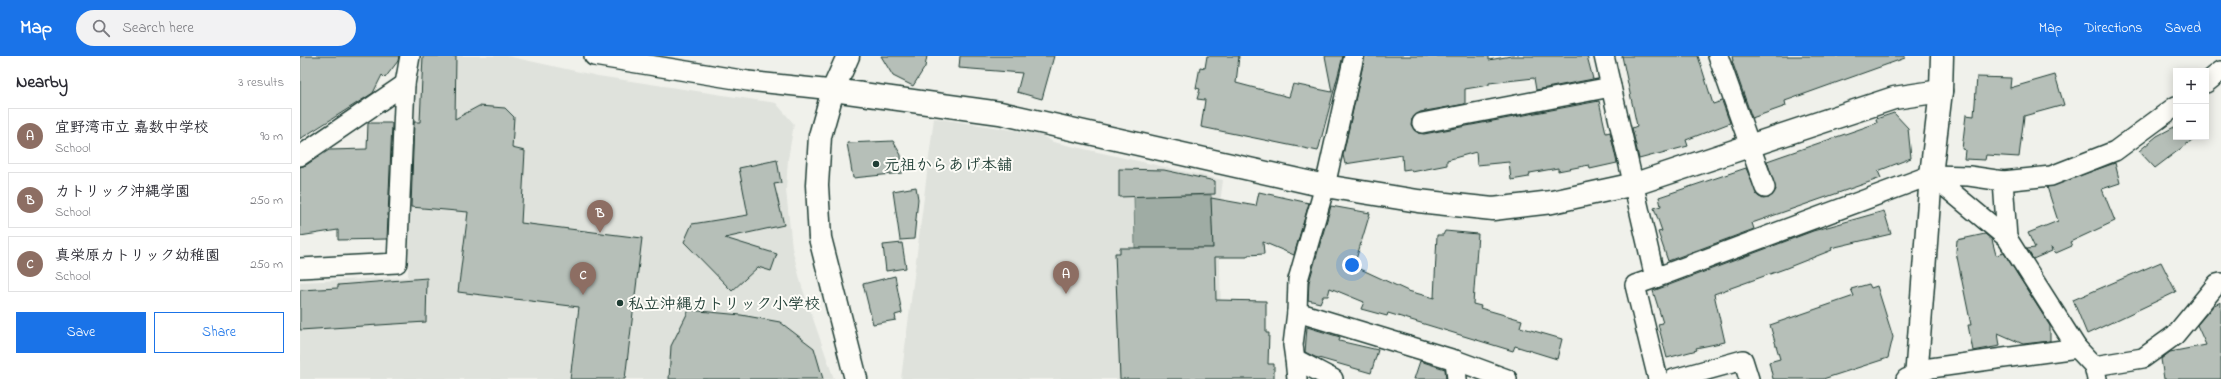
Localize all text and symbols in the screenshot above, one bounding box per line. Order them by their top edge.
search box [76,10,356,46]
text: Map [20,15,52,42]
icon: search [90,17,112,39]
text: Search here [122,17,194,39]
text: Map [2039,18,2062,39]
text: Directions [2084,18,2142,39]
text: Saved [2164,18,2201,39]
map controls [2173,68,2209,140]
button: + [2173,68,2209,104]
text: Nearby [16,70,68,95]
text: 3 results [238,73,284,92]
button: − [2173,104,2209,140]
text: 宜野湾市立 嘉数中学校 [55,117,209,139]
text: A [26,127,34,146]
text: 90 m [260,127,283,146]
text: School [55,139,91,158]
place label: 元祖からあげ本舗 [884,154,1013,178]
marker: 元祖からあげ本舗 [871,159,881,169]
text: カトリック沖縄学園 [55,181,190,203]
text: B [26,191,34,210]
text: 250 m [250,191,283,210]
pin: B [587,200,613,233]
text: School [55,203,91,222]
text: 真栄原カトリック幼稚園 [55,245,220,267]
text: C [26,255,34,274]
text: 250 m [250,255,283,274]
your location [1342,255,1362,275]
pin: A [1053,261,1079,294]
pin: C [570,262,596,295]
text: School [55,267,91,286]
place label: 私立沖縄カトリック小学校 [628,293,820,317]
marker: 私立沖縄カトリック小学校 [615,298,625,308]
button: Save [16,312,146,353]
button: Share [154,312,284,353]

